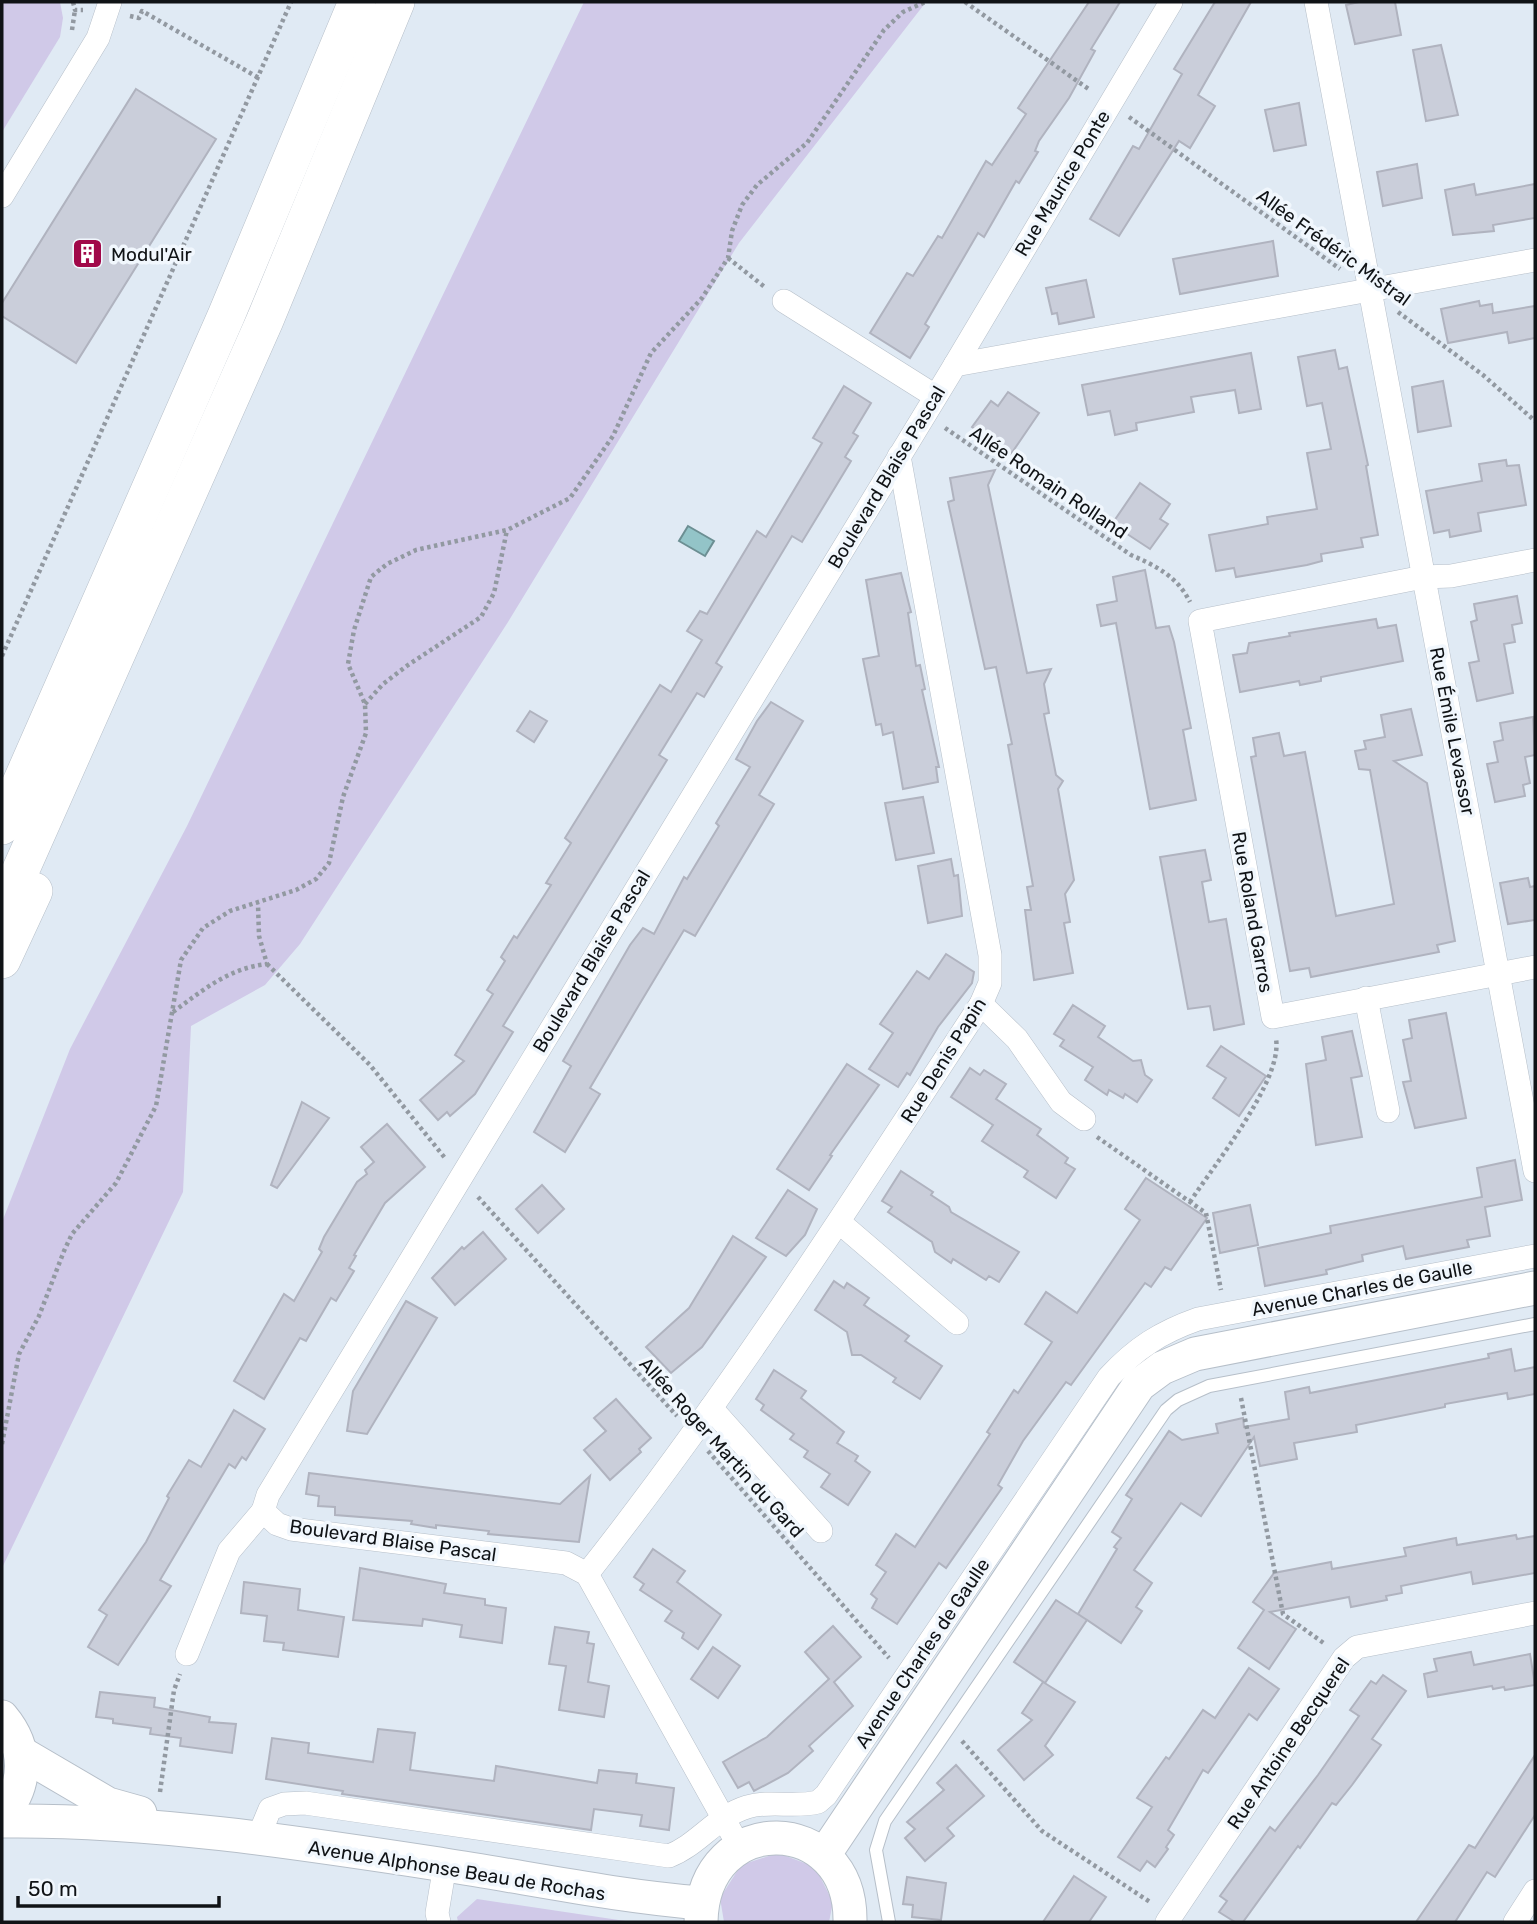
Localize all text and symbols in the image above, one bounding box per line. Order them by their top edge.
street label: Rue Maurice Ponte [1010,106,1115,260]
street label: Allée Frédéric Mistral [1252,184,1415,311]
building icon: Modul'Air [71,237,105,271]
place label: Modul'Air [111,243,193,266]
street label: Boulevard Blaise Pascal [823,382,950,573]
street label: Allée Romain Rolland [966,421,1132,544]
street label: Rue Émile Levassor [1425,645,1480,818]
street label: Rue Roland Garros [1227,830,1278,994]
street label: Boulevard Blaise Pascal [528,866,655,1057]
street label: Rue Denis Papin [896,993,991,1127]
street label: Avenue Charles de Gaulle [1250,1256,1474,1321]
street label: Allée Roger Martin du Gard [635,1352,809,1542]
street label: Boulevard Blaise Pascal [288,1515,498,1566]
street label: Avenue Charles de Gaulle [850,1554,995,1753]
street label: Rue Antoine Becquerel [1222,1653,1354,1833]
street label: Avenue Alphonse Beau de Rochas [307,1836,607,1905]
scale bar [18,1864,219,1908]
text: 50 m [28,1876,78,1901]

